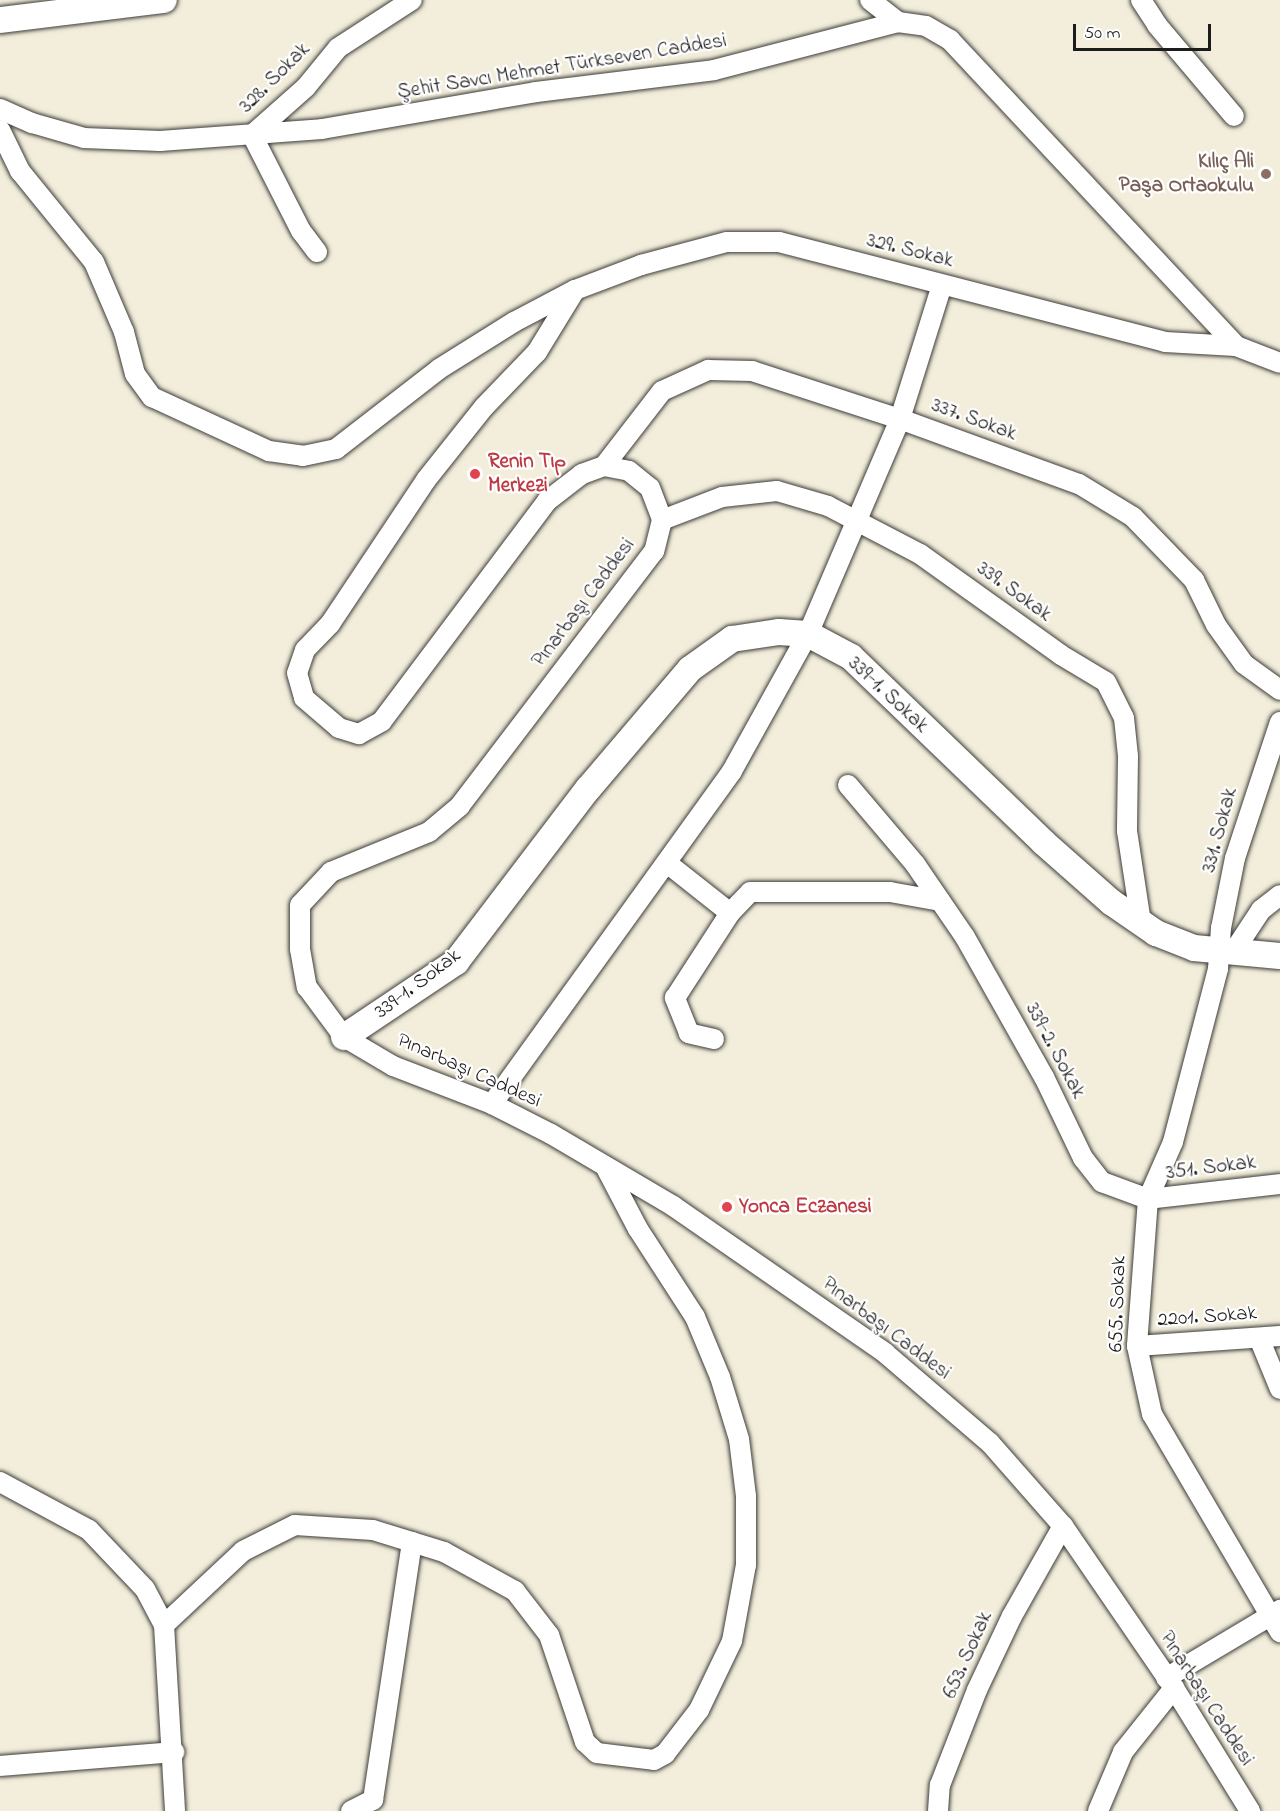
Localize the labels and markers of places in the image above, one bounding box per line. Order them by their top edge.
place label: Kılıç Ali Paşa Ortaokulu [1119,149,1254,199]
marker: Kılıç Ali Paşa Ortaokulu [1259,167,1273,181]
place label: Renin Tıp Merkezi [488,449,566,499]
marker: Renin Tıp Merkezi [466,465,484,483]
place label: Yonca Eczanesi [739,1194,872,1220]
marker: Yonca Eczanesi [720,1200,734,1214]

